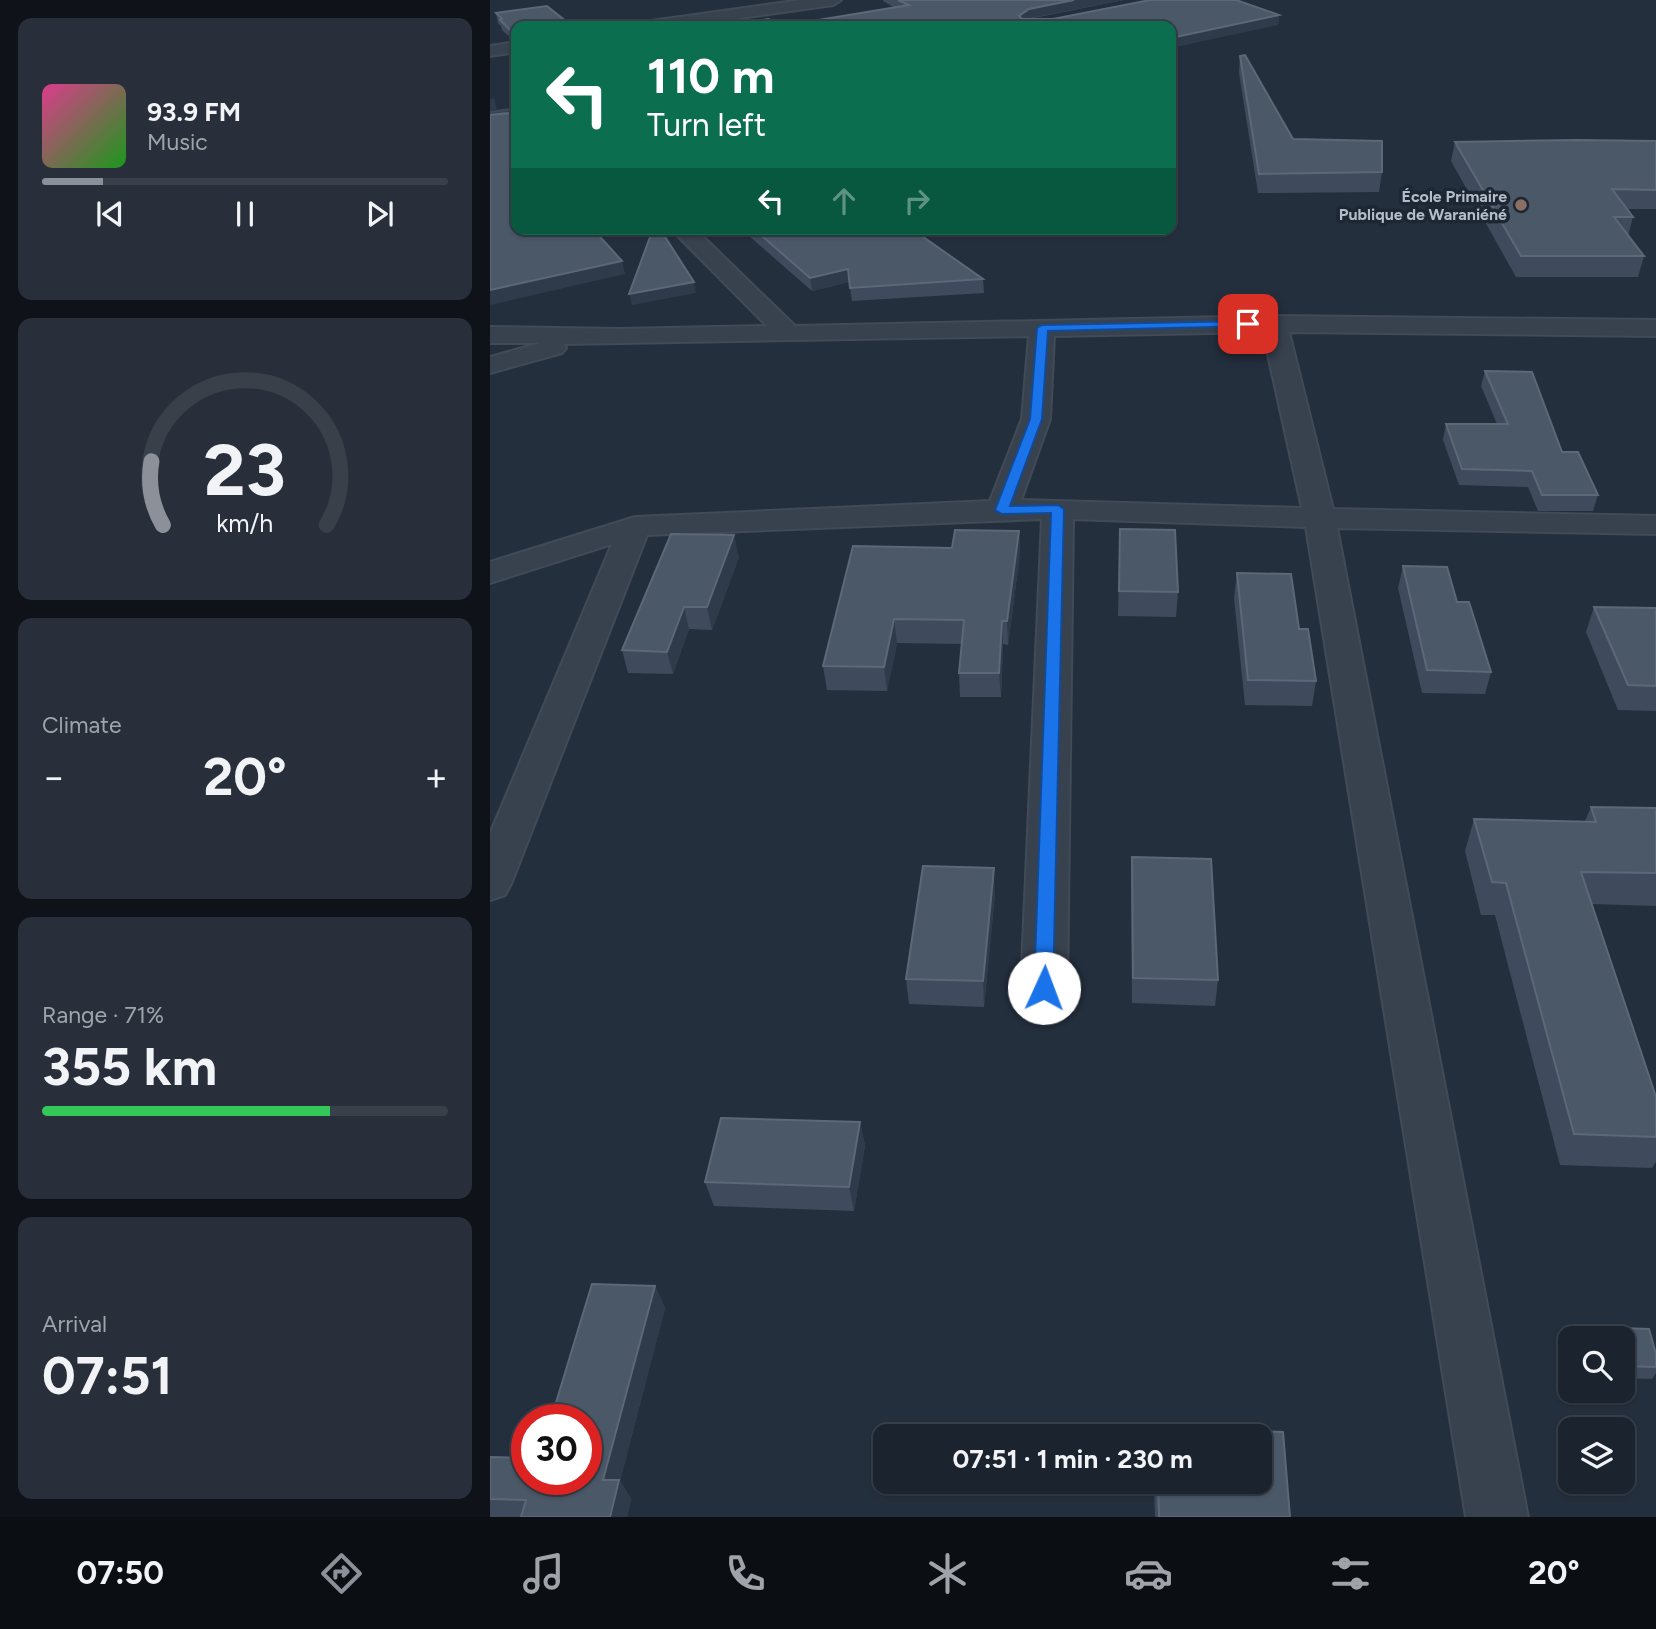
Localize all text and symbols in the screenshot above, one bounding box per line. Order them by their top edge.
text: 110 m [647,46,775,105]
icon: left [532,49,623,140]
text: 93.9 FM [147,96,241,128]
text: Turn left [647,106,766,144]
text: Music [147,128,208,156]
icon: left [752,182,790,220]
icon: ahead [825,182,863,220]
icon: right [898,182,936,220]
place label: École Primaire Publique de Waraniéné [1339,187,1507,224]
icon: previous [91,195,129,233]
icon: pause [226,195,264,233]
icon: next [361,195,399,233]
marker: École Primaire Publique de Waraniéné [1513,197,1529,213]
pin [1218,294,1278,354]
icon: arrive [1229,305,1267,343]
text: 23 [204,426,286,513]
text: km/h [216,507,274,537]
text: Climate [42,711,121,739]
text: 20° [203,746,287,808]
text: − [42,754,66,800]
text: + [424,754,448,800]
position arrow [1007,951,1081,1025]
text: Range · 71% [42,1001,164,1029]
text: 355 km [42,1036,217,1098]
text: Arrival [42,1310,107,1338]
map controls [1558,1326,1635,1494]
button: search [1558,1326,1635,1403]
text: 07:51 [42,1345,172,1407]
speed limit sign: 30 [511,1404,602,1495]
button: layers [1558,1417,1635,1494]
text: 07:51 · 1 min · 230 m [952,1443,1193,1475]
icon: directions [317,1549,366,1598]
icon: music [519,1549,568,1598]
icon: phone [721,1549,770,1598]
icon: climate [923,1549,972,1598]
icon: car [1124,1549,1173,1598]
icon: filters [1326,1549,1375,1598]
text: 07:50 [76,1554,164,1592]
text: 20° [1528,1554,1580,1592]

